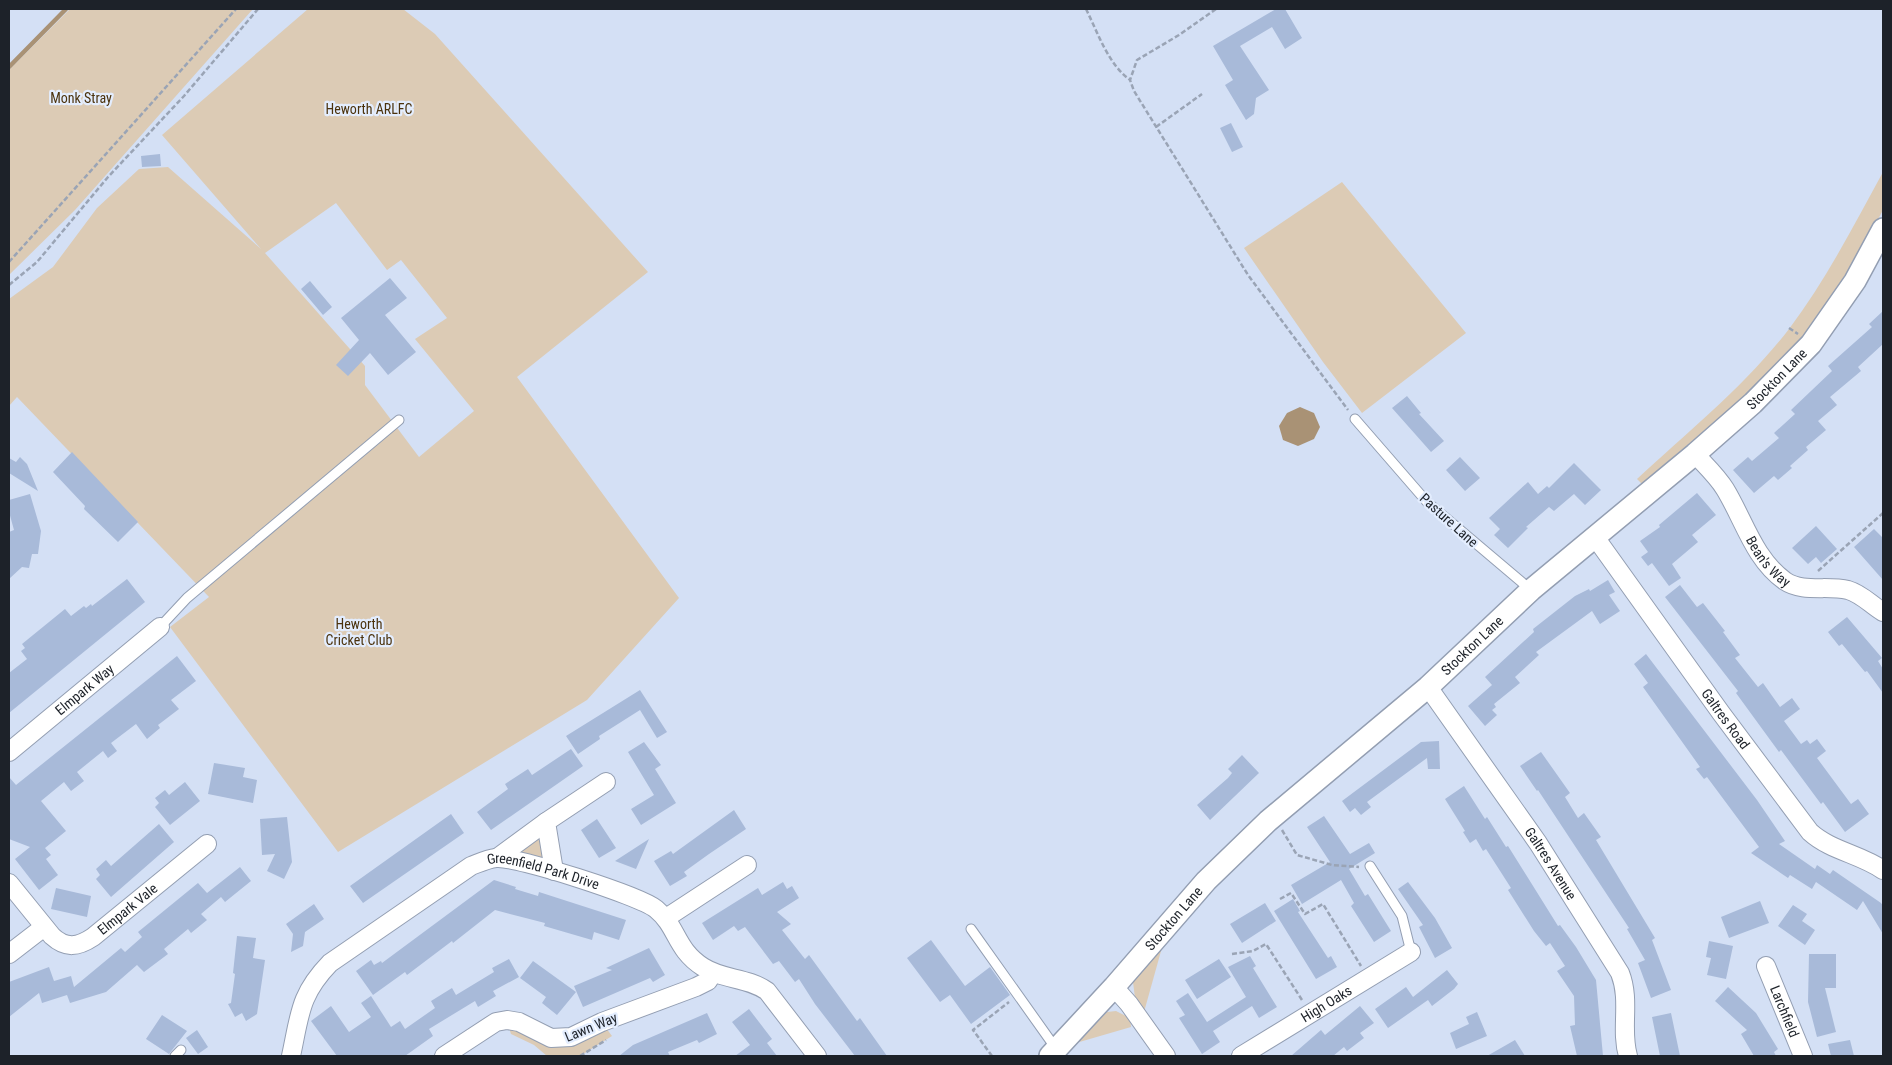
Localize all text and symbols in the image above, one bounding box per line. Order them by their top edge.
park label: Monk Stray [50,90,112,106]
park label: Heworth ARLFC [326,101,413,117]
street label: Stockton Lane [1743,345,1810,413]
street label: Pasture Lane [1417,490,1482,550]
street label: Bean's Way [1743,533,1793,590]
street label: Stockton Lane [1438,612,1507,678]
park label: Heworth Cricket Club [326,616,392,648]
street label: Elmpark Way [52,661,117,718]
street label: Galtres Road [1698,686,1753,752]
street label: Galtres Avenue [1521,824,1580,903]
street label: Greenfield Park Drive [485,850,602,893]
street label: Elmpark Vale [94,880,161,938]
street label: Stockton Lane [1142,883,1206,953]
street label: High Oaks [1298,982,1355,1025]
street label: Larchfield [1767,983,1802,1040]
street label: Lawn Way [562,1009,620,1045]

